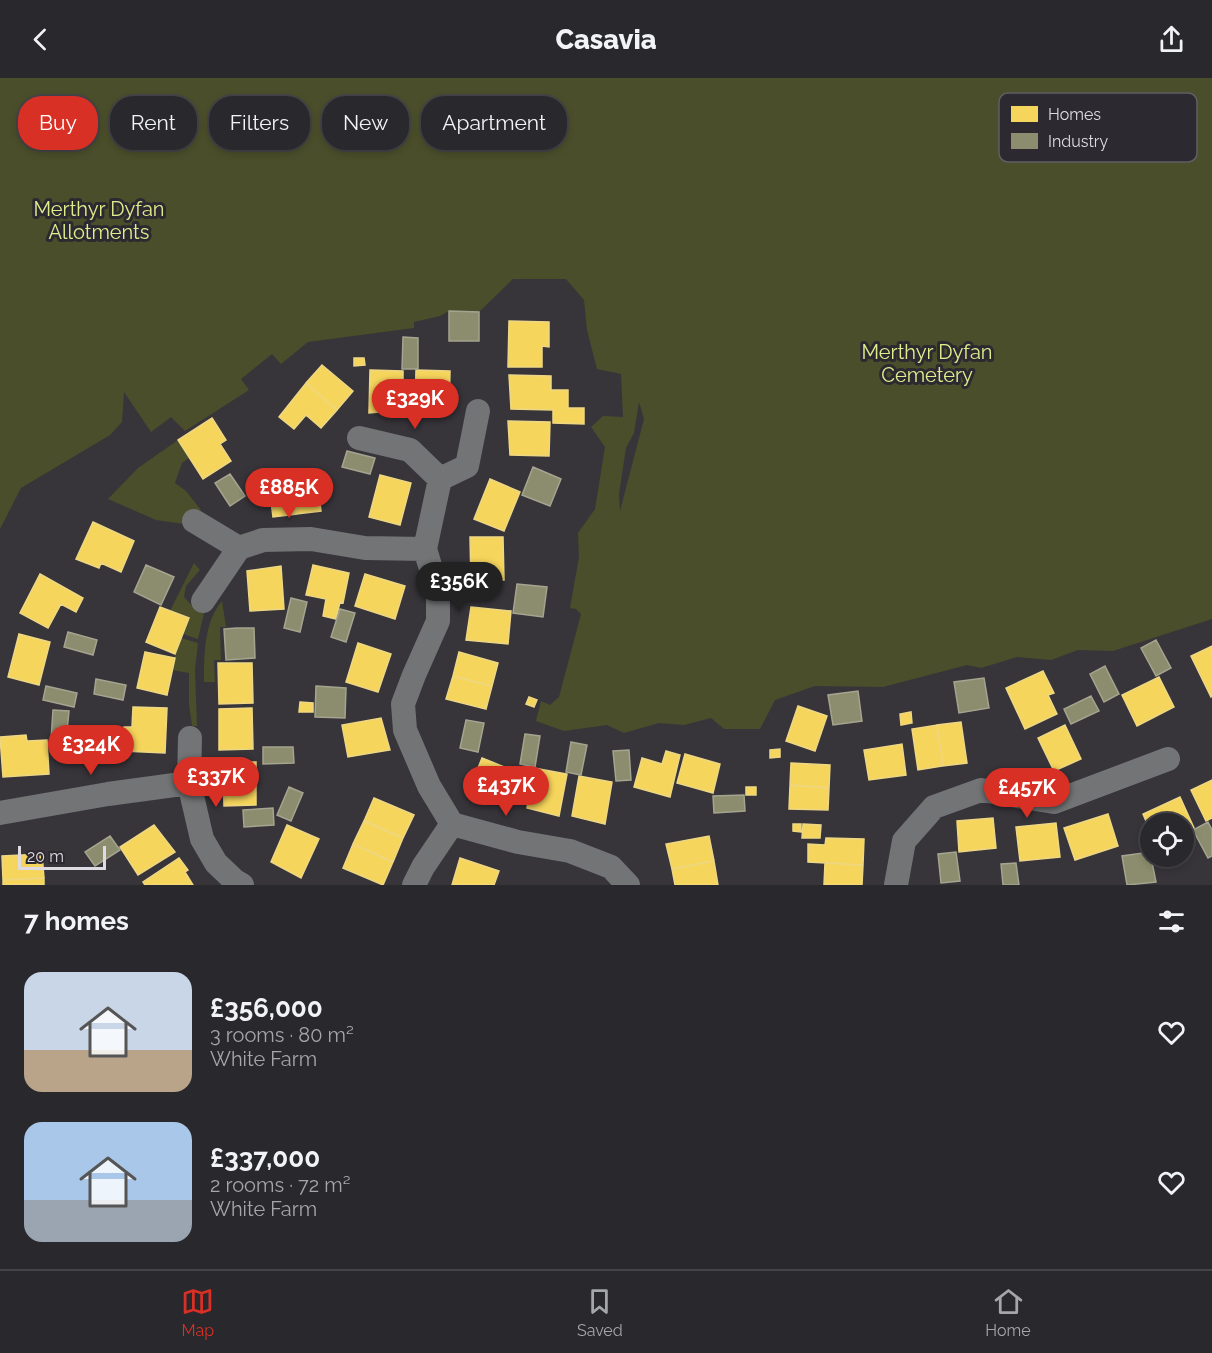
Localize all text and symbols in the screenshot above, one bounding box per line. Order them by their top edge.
icon: back [24,23,57,56]
icon: share [1155,23,1188,56]
text: Casavia [555,24,657,55]
legend [999,93,1197,162]
chip: Buy [18,96,98,150]
chip: Rent [110,96,197,150]
chip: Filters [209,96,310,150]
chip: New [322,96,409,150]
chip: Apartment [421,96,567,150]
text: Homes [1048,105,1101,124]
text: Industry [1048,132,1108,151]
park label: Merthyr Dyfan Allotments [34,197,165,244]
park label: Merthyr Dyfan Cemetery [862,340,993,387]
pin: £329K [373,379,457,430]
text: £329K [386,386,444,410]
pin: £885K [247,468,331,519]
text: £885K [259,475,319,499]
pin: £356K [417,562,501,613]
text: £356K [430,569,488,593]
pin: £324K [49,725,133,776]
text: £324K [62,732,120,756]
pin: £337K [174,757,258,808]
text: £337K [187,764,245,788]
pin: £437K [464,766,548,817]
pin: £457K [985,768,1069,819]
text: £437K [477,773,535,797]
text: £457K [998,775,1056,799]
map controls [1140,813,1194,867]
button: locate [1140,813,1194,867]
scale bar [18,843,106,870]
text: 20 m [27,847,64,866]
icon: filters [1155,905,1188,938]
text: 7 homes [24,906,129,936]
text: £356,000 [210,993,323,1023]
icon: home [72,996,144,1068]
icon: heart [1155,1016,1188,1049]
text: 3 rooms · 80 m² [210,1023,354,1047]
text: White Farm [210,1047,317,1071]
text: £337,000 [210,1143,320,1173]
icon: home [72,1146,144,1218]
icon: heart [1155,1166,1188,1199]
text: 2 rooms · 72 m² [210,1173,350,1197]
text: White Farm [210,1197,317,1221]
tab: Map [181,1285,214,1340]
tab: Saved [577,1285,623,1340]
tab: Home [985,1285,1031,1340]

